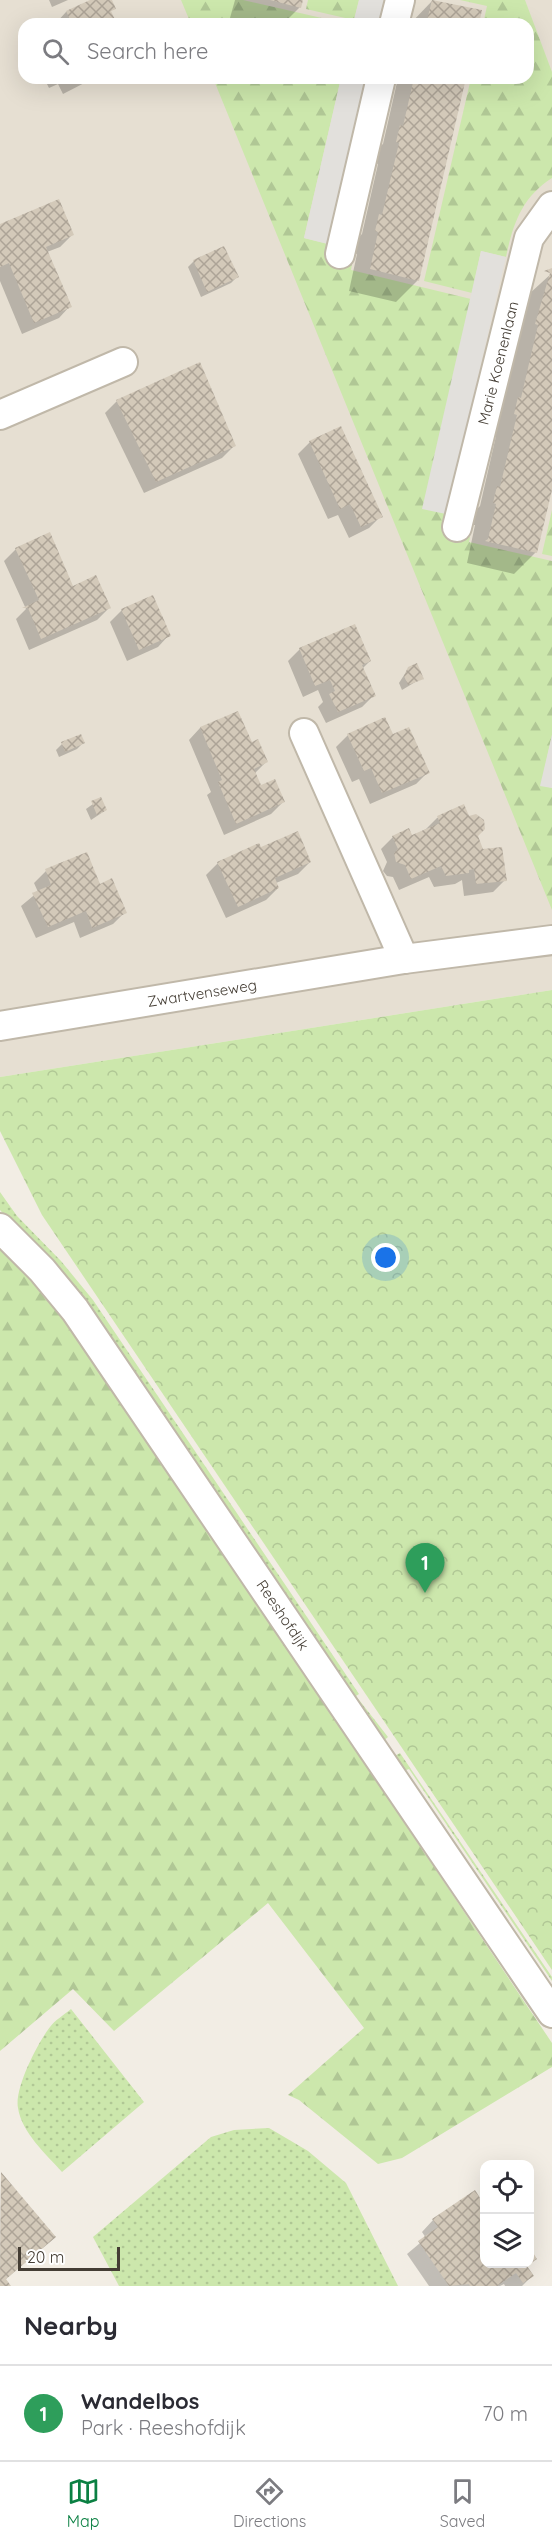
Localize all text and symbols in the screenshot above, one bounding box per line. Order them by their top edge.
search box [18,18,534,84]
icon: search [39,35,72,68]
text: Search here [87,37,208,65]
street label: Marie Koenenlaan [473,299,523,427]
street label: Zwartvenseweg [146,975,258,1011]
your location [371,1243,400,1272]
pin: 1 [406,1544,444,1593]
street label: Reeshofdijk [253,1576,313,1654]
map controls [480,2160,534,2268]
button: locate [480,2160,534,2214]
button: layers [480,2214,534,2268]
scale bar [18,2244,120,2272]
text: 20 m [27,2247,64,2267]
text: Nearby [24,2309,118,2342]
text: Wandelbos [81,2387,199,2415]
text: 1 [40,2401,47,2426]
text: 70 m [482,2401,528,2426]
text: Park · Reeshofdijk [81,2415,246,2440]
tab: Map [67,2475,100,2531]
tab: Directions [233,2475,306,2531]
tab: Saved [440,2475,485,2531]

